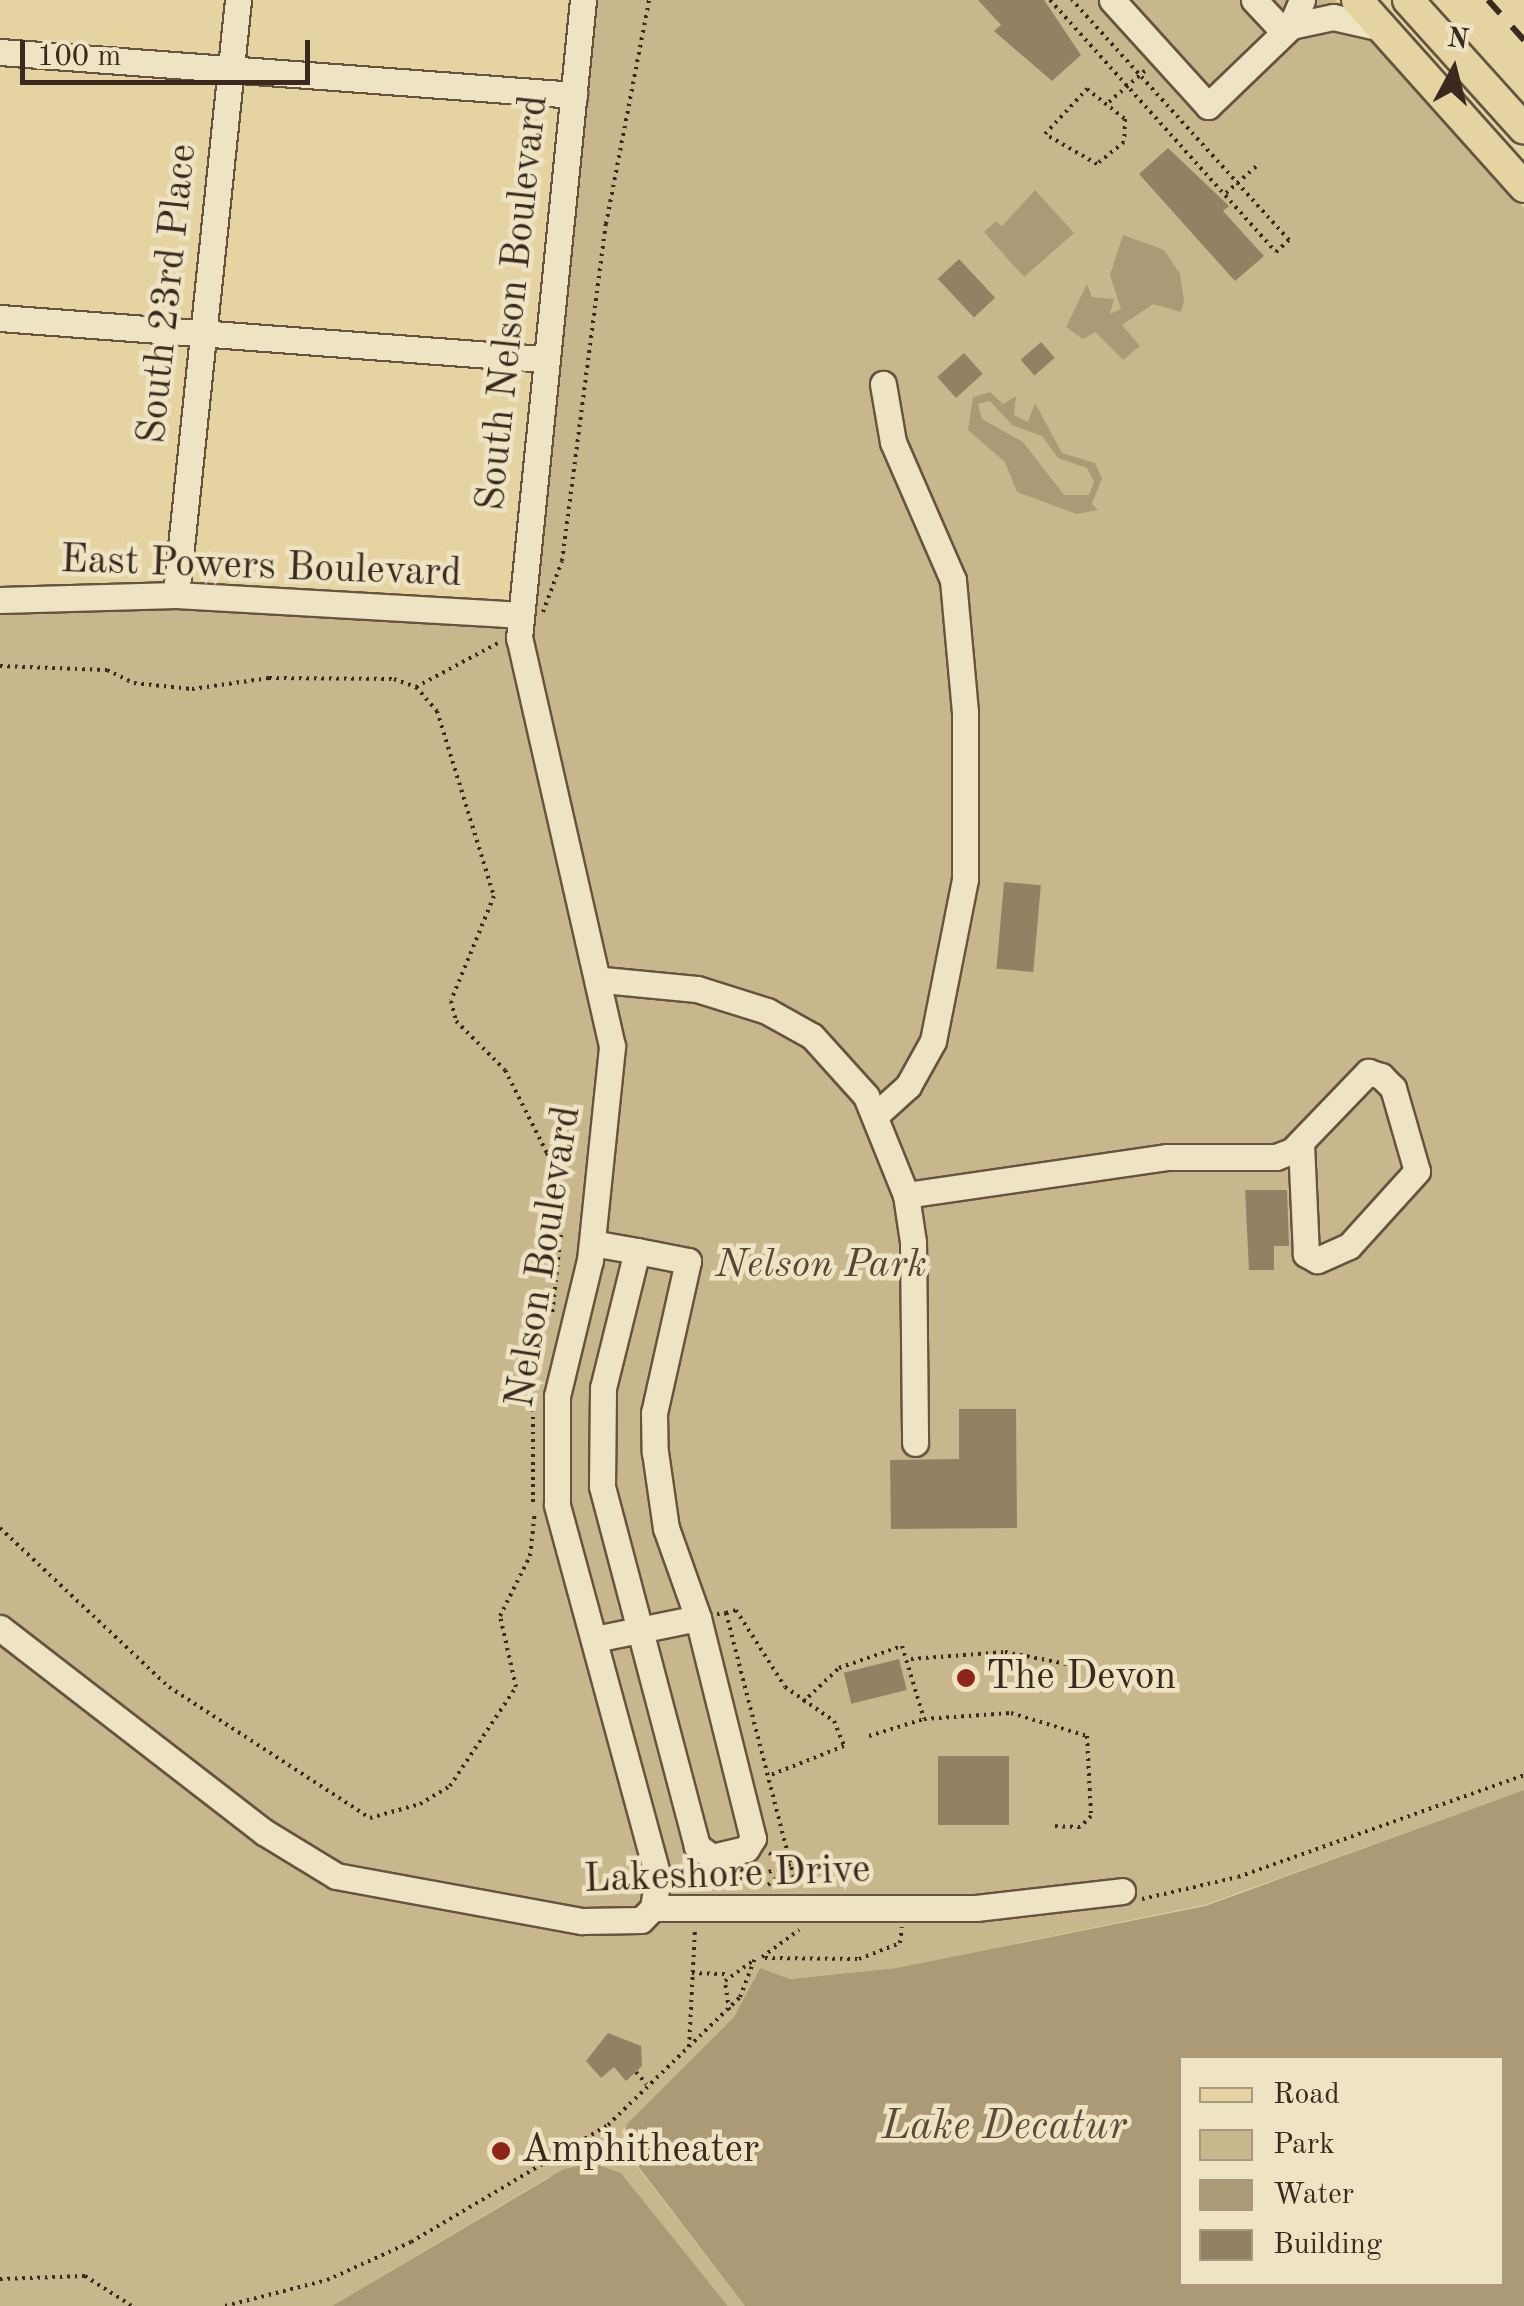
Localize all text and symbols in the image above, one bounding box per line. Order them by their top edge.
scale bar [25,20,315,82]
north arrow [1404,20,1504,120]
text: N [1445,25,1470,55]
text: 100 m [37,42,121,72]
street label: South Nelson Boulevard [468,93,560,513]
street label: South 23rd Place [129,142,209,446]
street label: East Powers Boulevard [59,537,463,599]
street label: Nelson Boulevard [497,1103,593,1411]
park label: Nelson Park [715,1242,927,1290]
place label: The Devon [986,1654,1176,1702]
marker: The Devon [955,1667,977,1689]
street label: Lakeshore Drive [583,1847,871,1905]
legend [1179,2056,1504,2286]
text: Road [1273,2080,1340,2110]
water label: Lake Decatur [881,2102,1127,2152]
place label: Amphitheater [521,2127,759,2175]
text: Park [1273,2130,1335,2160]
marker: Amphitheater [490,2140,512,2162]
text: Water [1273,2180,1354,2210]
text: Building [1273,2230,1382,2260]

